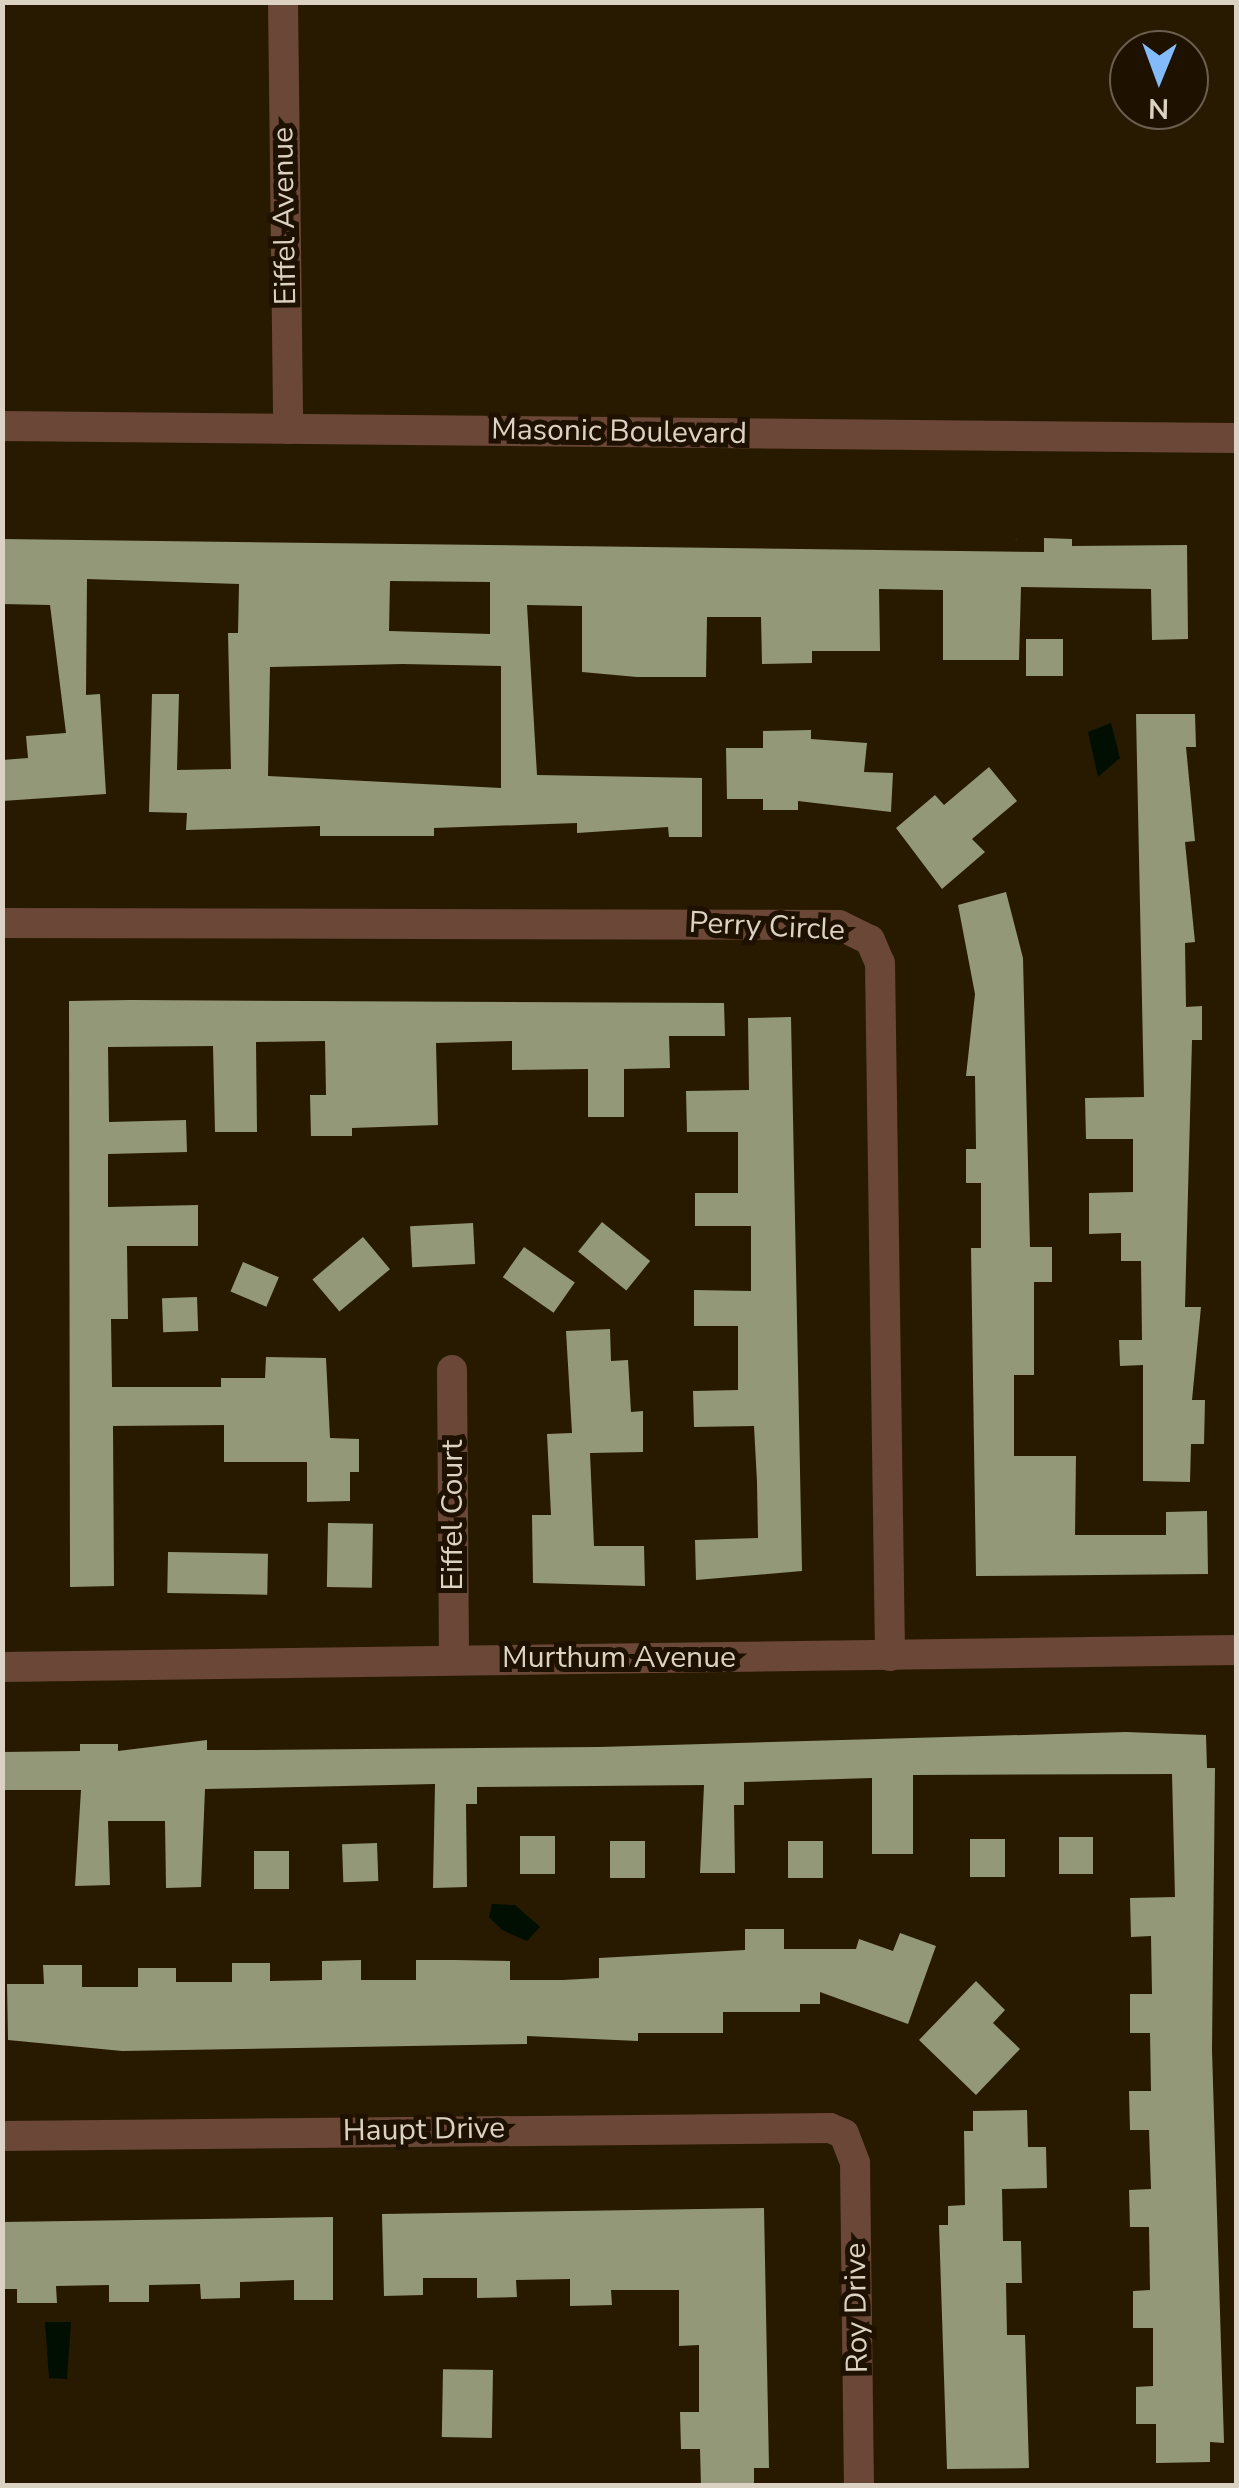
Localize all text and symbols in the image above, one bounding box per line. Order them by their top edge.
north arrow [1109,30,1209,130]
text: N [1148,89,1169,127]
street label: Eiffel Avenue [265,127,305,305]
street label: Masonic Boulevard [491,412,747,452]
street label: Perry Circle [688,905,846,949]
street label: Eiffel Court [435,1440,471,1590]
street label: Murthum Avenue [502,1640,736,1676]
street label: Haupt Drive [343,2111,505,2149]
street label: Roy Drive [838,2242,876,2374]

